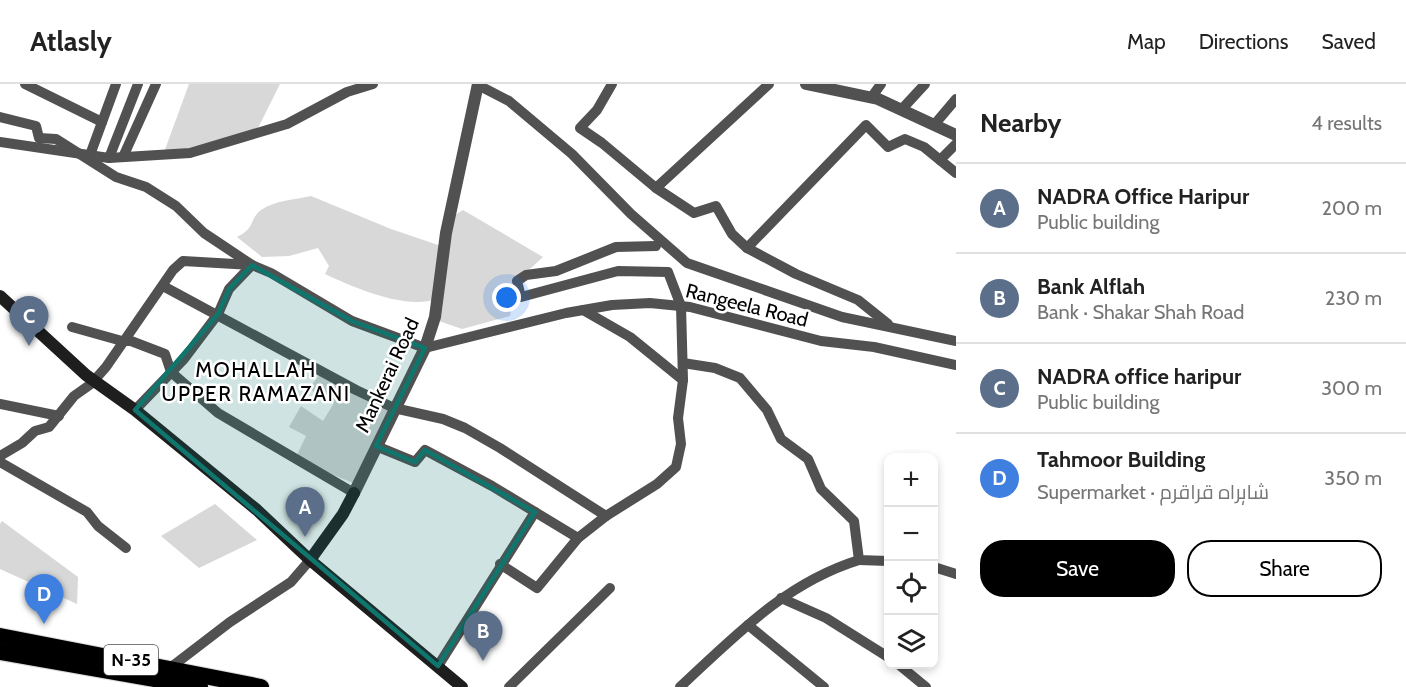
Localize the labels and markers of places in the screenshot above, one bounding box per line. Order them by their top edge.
pin: C [9,296,48,346]
pin: A [286,488,324,537]
pin: D [24,574,63,624]
pin: B [464,612,502,661]

